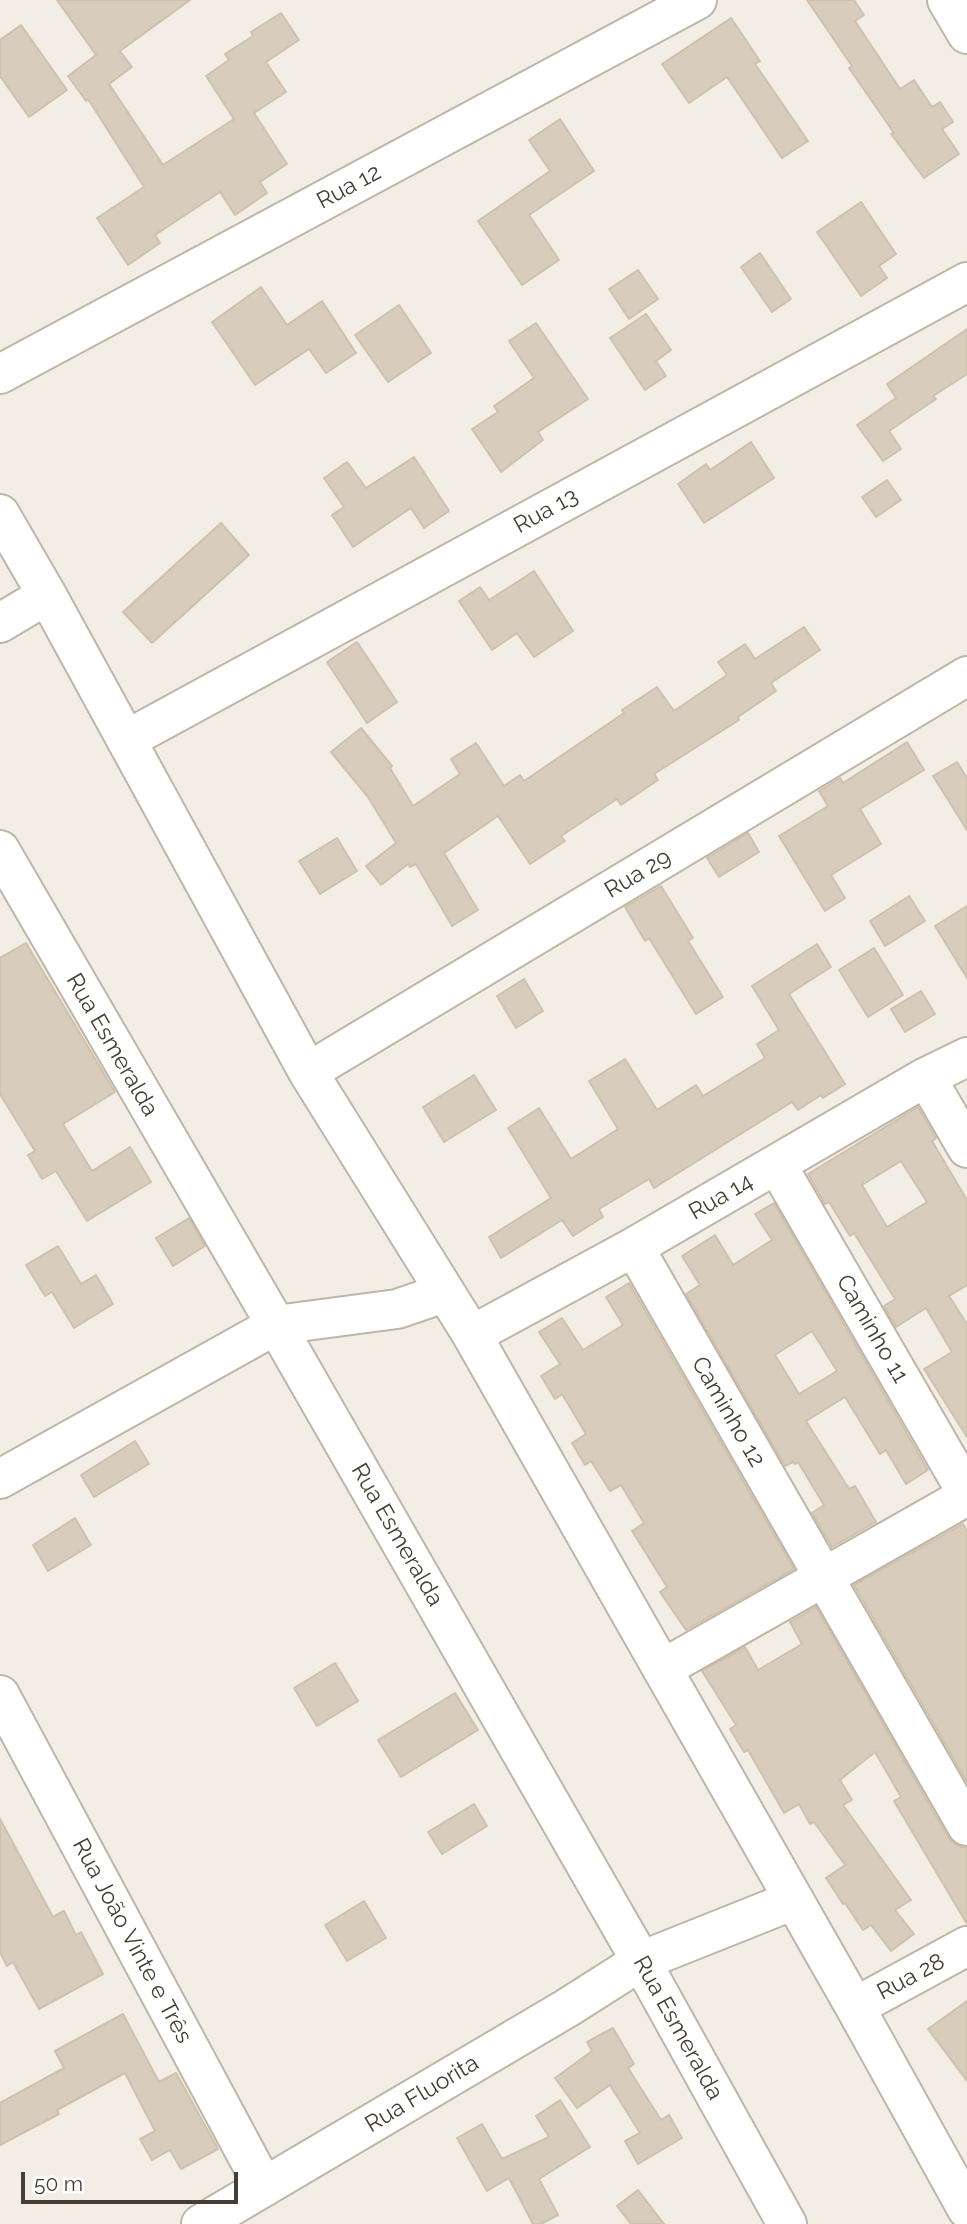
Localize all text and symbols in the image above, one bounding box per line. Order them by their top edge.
street label: Rua 12 [312,159,386,215]
street label: Rua 13 [509,482,583,540]
street label: Rua 29 [600,844,676,904]
street label: Rua Esmeralda [60,969,164,1121]
street label: Rua 14 [684,1168,758,1226]
street label: Caminho 11 [830,1270,914,1388]
street label: Caminho 12 [685,1352,771,1472]
street label: Rua Esmeralda [345,1459,449,1611]
street label: Rua João Vinte e Três [66,1834,198,2048]
street label: Rua 28 [873,1948,949,2006]
street label: Rua Esmeralda [627,1951,729,2105]
street label: Rua Fluorita [360,2049,484,2139]
scale bar [24,2158,242,2202]
text: 50 m [34,2171,83,2196]

